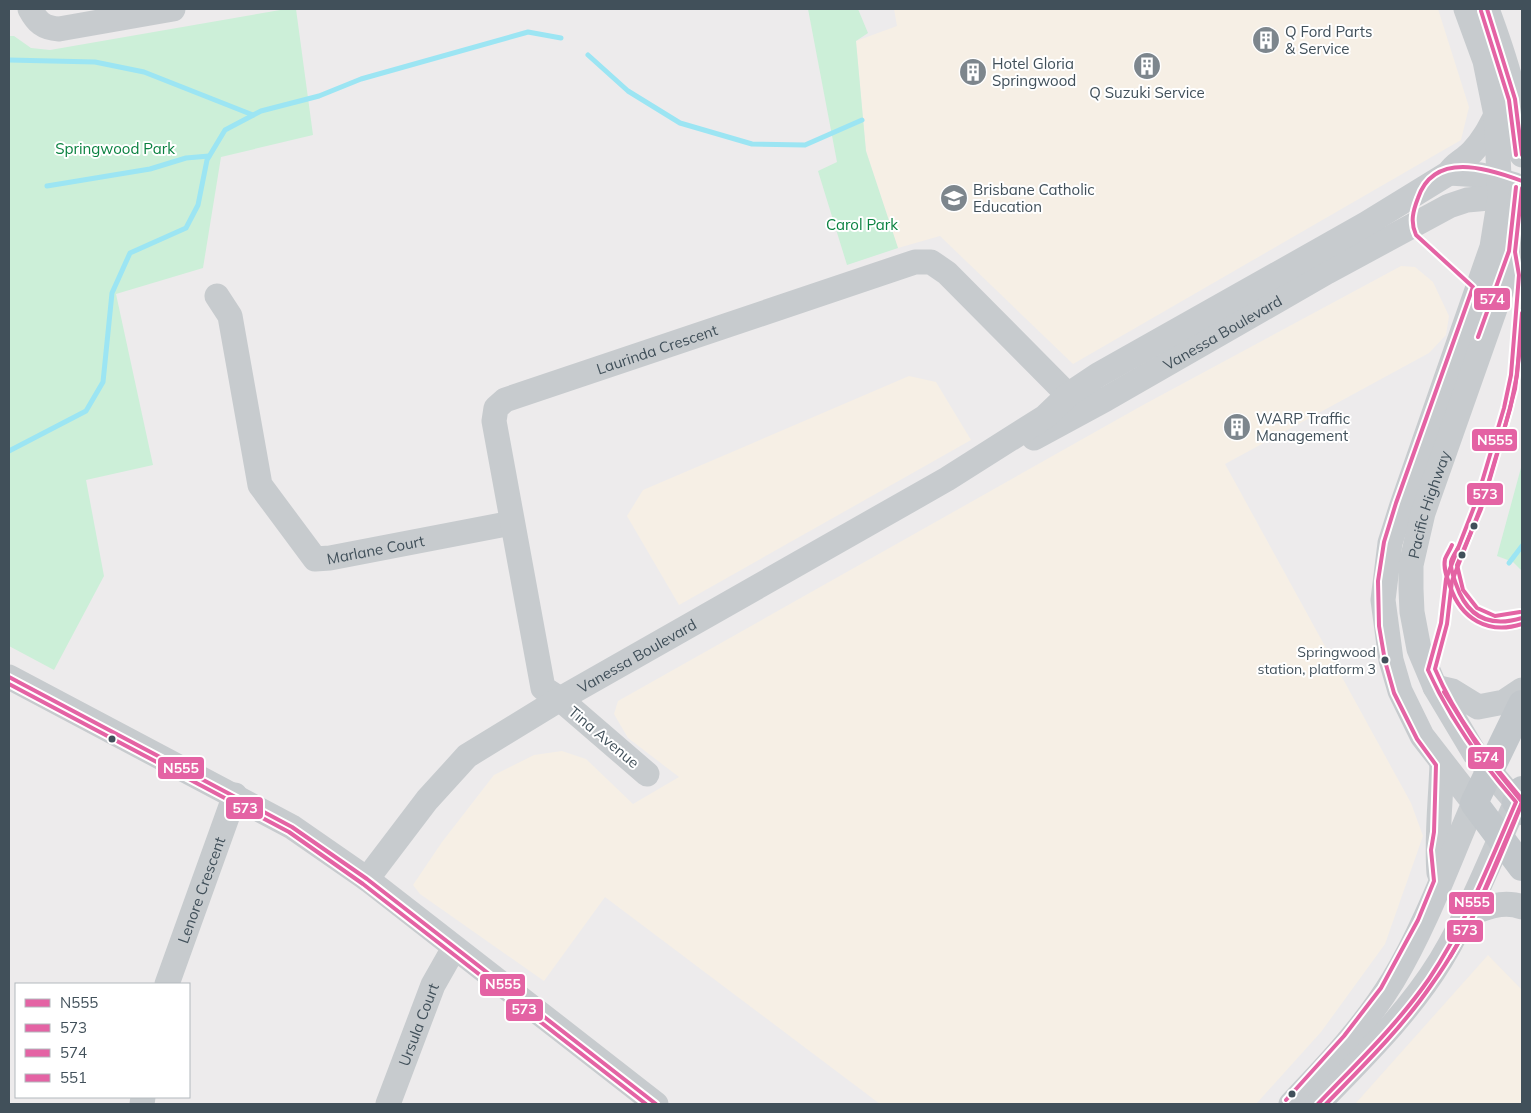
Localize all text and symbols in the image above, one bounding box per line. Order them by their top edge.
place label: Q Ford Parts & Service [1285,22,1372,58]
building icon: Q Ford Parts & Service [1251,25,1281,55]
building icon: Q Suzuki Service [1132,51,1162,81]
place label: Hotel Gloria Springwood [992,54,1076,90]
building icon: Hotel Gloria Springwood [958,57,988,87]
place label: Q Suzuki Service [1089,83,1205,102]
park label: Springwood Park [55,139,175,158]
place label: Brisbane Catholic Education [973,180,1095,216]
school or university icon: Brisbane Catholic Education [939,183,969,213]
park label: Carol Park [826,215,898,234]
line badge: 574 [1473,287,1511,311]
text: 574 [1479,290,1505,308]
street label: Vanessa Boulevard [1160,291,1285,374]
street label: Laurinda Crescent [594,320,720,378]
place label: WARP Traffic Management [1256,409,1350,445]
building icon: WARP Traffic Management [1222,412,1252,442]
line badge: N555 [1471,428,1518,452]
text: N555 [1477,431,1513,449]
street label: Pacific Highway [1403,448,1454,560]
line badge: 573 [1466,482,1504,506]
text: 573 [1472,485,1498,503]
unlabelled marker [1469,521,1479,531]
street label: Marlane Court [325,531,426,568]
unlabelled marker [1457,550,1467,560]
street label: Vanessa Boulevard [574,614,700,697]
place label: Springwood station, platform 3 [1258,643,1376,678]
marker: Springwood station, platform 3 [1380,655,1390,665]
street label: Tina Avenue [565,702,643,772]
unlabelled marker [107,734,117,744]
line badge: 574 [1467,746,1505,770]
text: 574 [1473,748,1499,766]
line badge: N555 [157,756,205,780]
text: N555 [163,759,199,777]
line badge: 573 [225,796,264,820]
text: 573 [232,799,258,817]
street label: Lenore Crescent [173,834,229,946]
line badge: N555 [1448,891,1495,915]
text: N555 [1454,893,1490,911]
line badge: 573 [1446,919,1484,943]
text: 573 [1452,921,1478,939]
line badge: N555 [479,973,526,997]
text: N555 [485,975,521,993]
street label: Ursula Court [394,980,442,1069]
legend [15,983,190,1098]
text: N555 [60,993,98,1012]
line badge: 573 [505,998,544,1022]
text: 573 [511,1000,537,1018]
text: 573 [60,1018,87,1037]
text: 574 [60,1043,87,1062]
text: 551 [60,1068,87,1087]
unlabelled marker [1287,1089,1297,1099]

